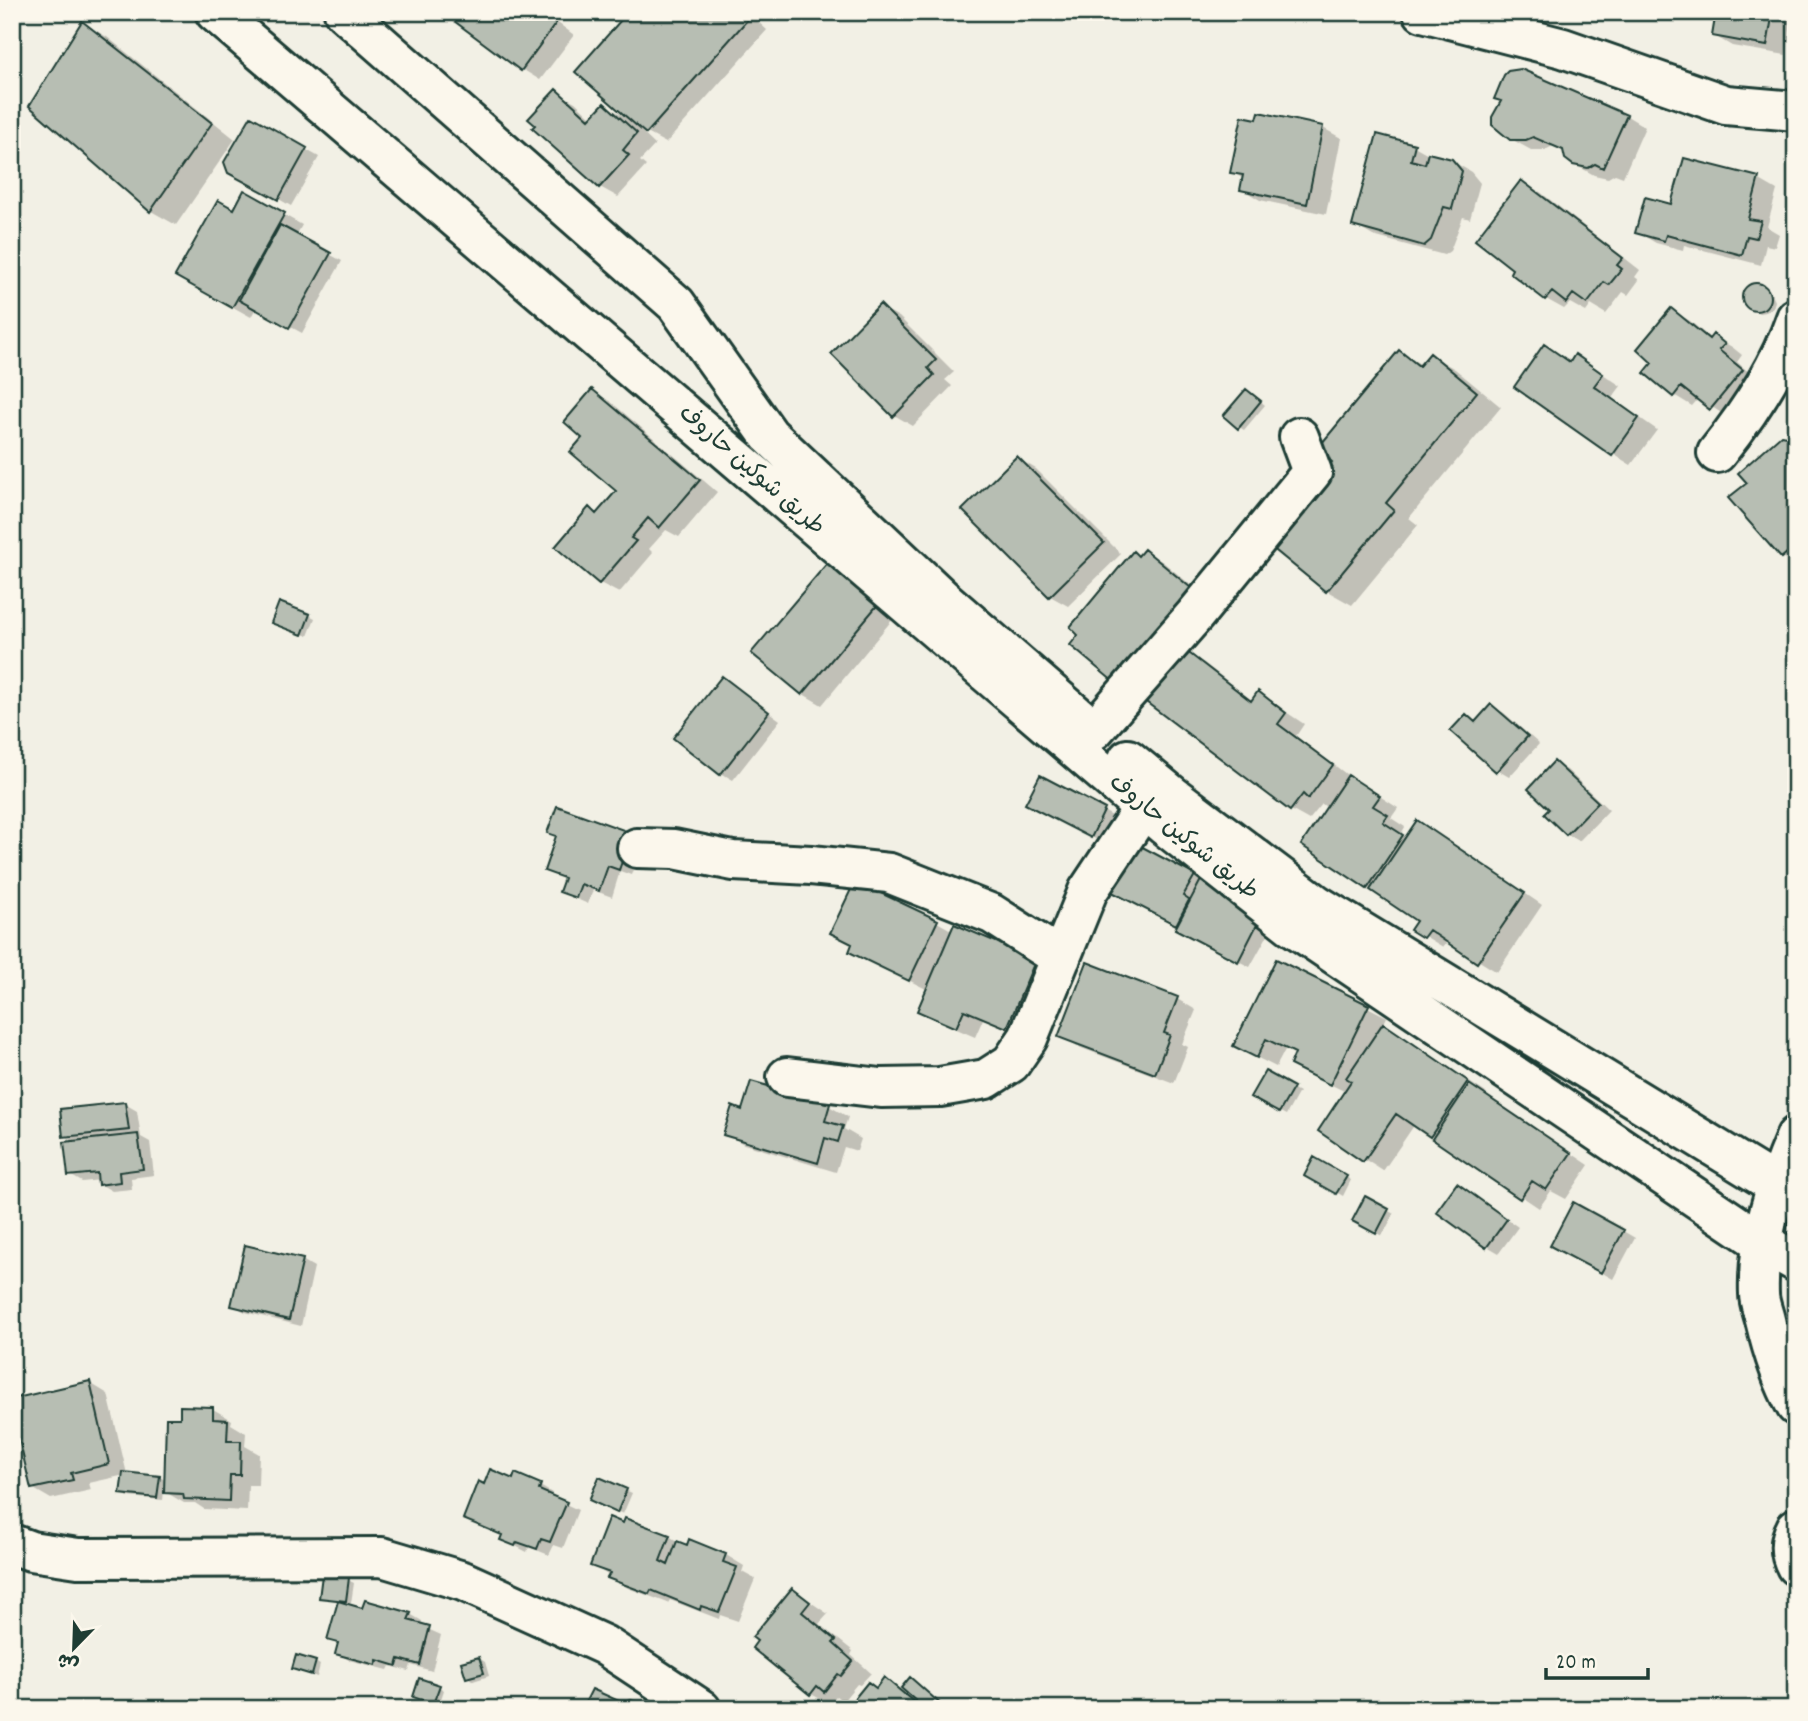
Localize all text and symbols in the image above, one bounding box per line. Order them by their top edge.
street label: طريق شوكين حاروف [670,398,832,544]
street label: طريق شوكين حاروف [1101,767,1265,909]
north arrow [38,1612,108,1682]
scale bar [1546,1637,1647,1681]
text: ش [54,1644,84,1677]
text: 20 m [1556,1649,1596,1679]

